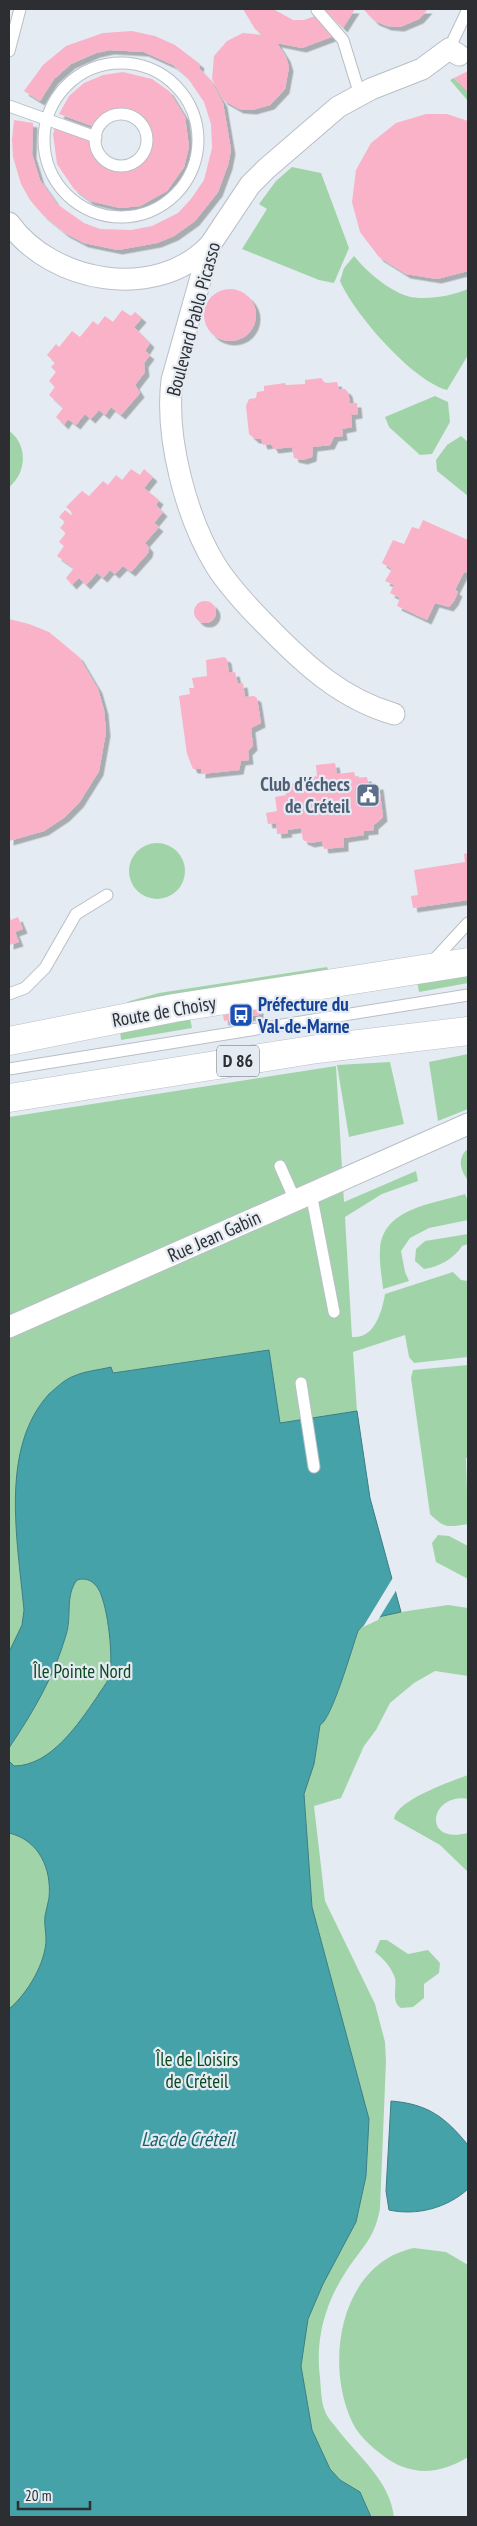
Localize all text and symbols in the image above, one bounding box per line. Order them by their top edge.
street label: Boulevard Pablo Picasso [161,239,225,399]
place label: Club d'échecs de Créteil [260,772,350,818]
public building icon: Club d'échecs de Créteil [355,782,381,808]
street label: Route de Choisy [110,990,219,1032]
place label: Préfecture du Val-de-Marne [257,992,350,1038]
bus stop icon: Préfecture du Val-de-Marne [228,1002,254,1028]
road number: D 86 [217,1046,259,1076]
street label: Rue Jean Gabin [164,1205,264,1267]
park label: Île Pointe Nord [32,1659,131,1683]
park label: Île de Loisirs de Créteil [155,2047,238,2093]
water label: Lac de Créteil [141,2126,237,2152]
scale bar [18,2478,90,2510]
text: 20 m [25,2486,51,2505]

